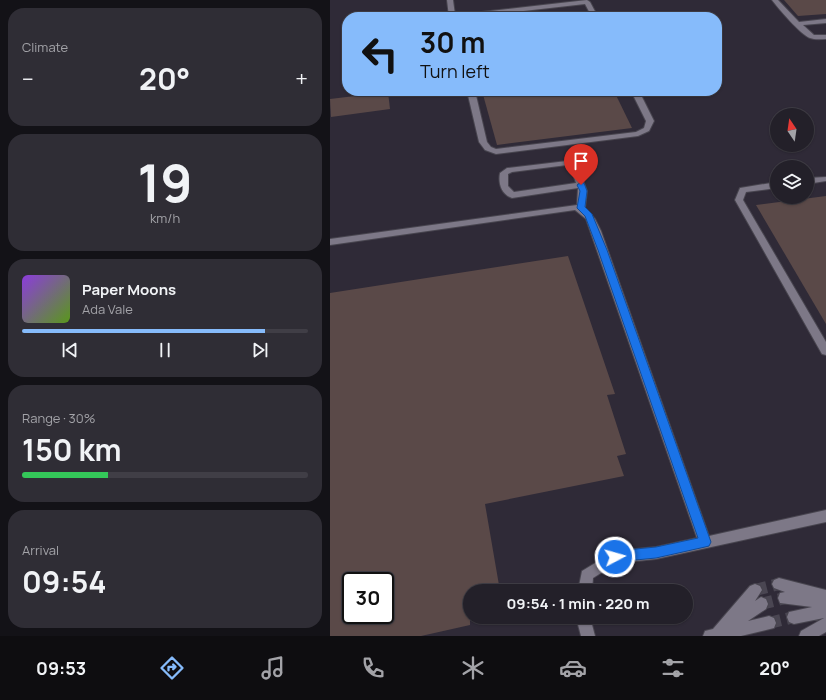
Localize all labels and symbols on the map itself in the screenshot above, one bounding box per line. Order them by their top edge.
north arrow [770,108,814,152]
pin [564,144,598,185]
position arrow [594,536,636,578]
speed limit sign: 30 [342,572,394,624]

